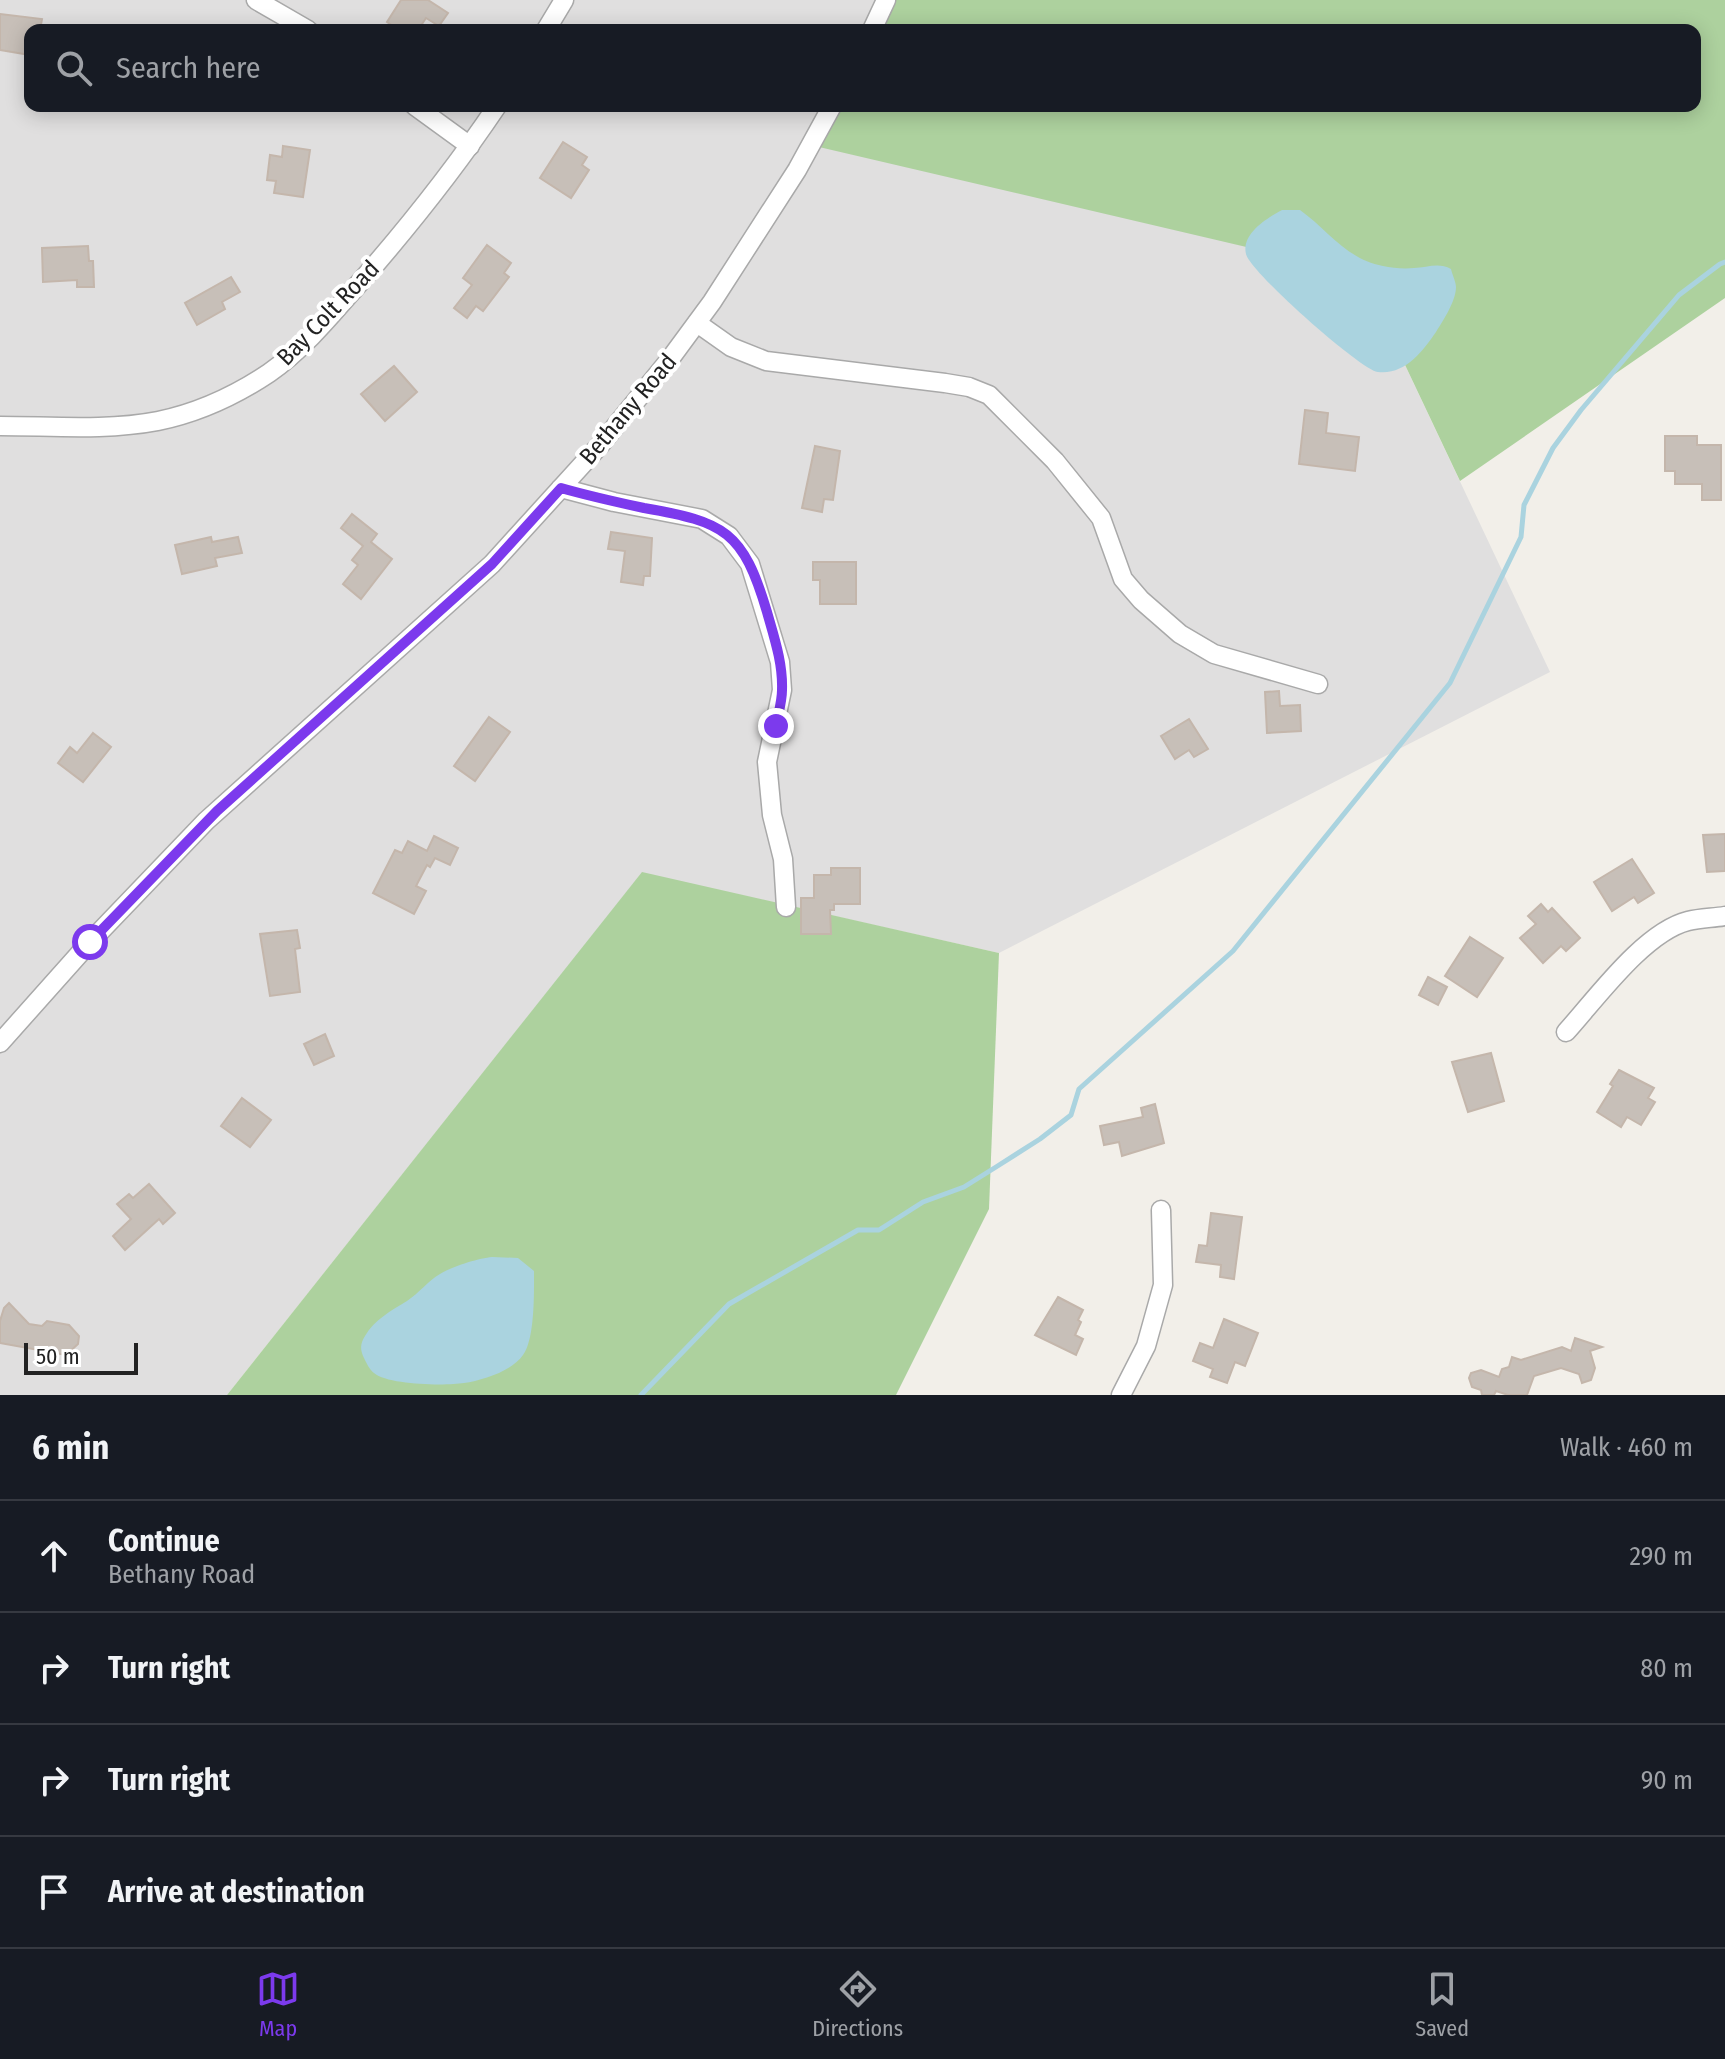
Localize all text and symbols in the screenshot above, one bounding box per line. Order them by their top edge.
search box [24,24,1701,112]
icon: search [52,46,96,90]
text: Search here [116,50,261,86]
street label: Bay Colt Road [271,255,385,371]
street label: Bethany Road [574,348,682,470]
route end [758,708,794,744]
route start [72,924,108,960]
scale bar [24,1339,138,1375]
text: 50 m [36,1343,80,1370]
text: 6 min [32,1427,109,1468]
text: Walk · 460 m [1560,1432,1693,1463]
text: Continue [108,1523,220,1559]
icon: ahead [32,1534,76,1578]
text: 290 m [1629,1541,1693,1572]
text: Bethany Road [108,1559,255,1590]
icon: right [32,1646,76,1690]
text: Turn right [108,1650,230,1686]
text: 80 m [1640,1653,1693,1684]
icon: right [32,1758,76,1802]
text: Turn right [108,1762,230,1798]
text: 90 m [1641,1765,1693,1796]
icon: arrive [32,1870,76,1914]
text: Arrive at destination [108,1874,365,1910]
tab: Map [256,1967,300,2042]
tab: Directions [812,1967,903,2042]
tab: Saved [1415,1967,1469,2042]

